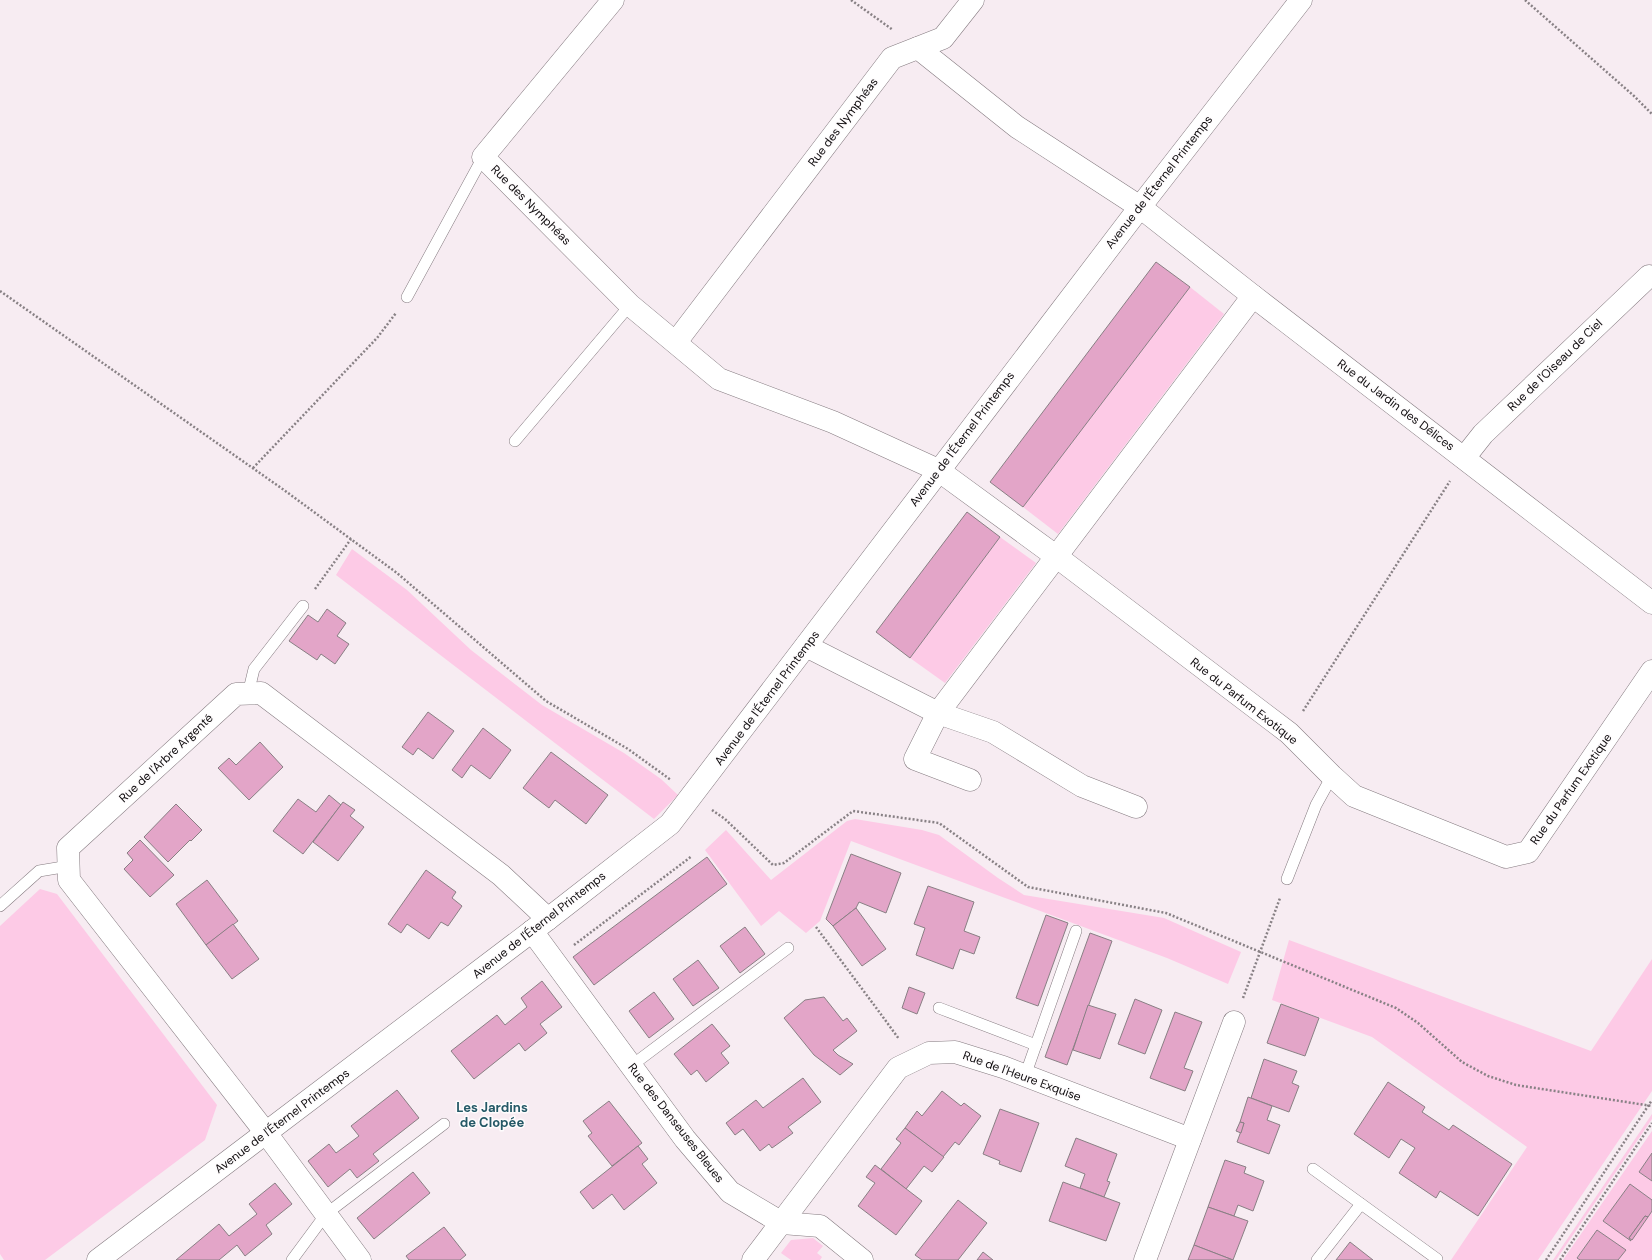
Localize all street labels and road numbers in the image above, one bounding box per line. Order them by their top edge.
street label: Rue des Nymphéas [804,74,882,170]
street label: Avenue de l'Éternel Printemps [1102,112,1216,252]
street label: Rue des Nymphéas [488,162,574,248]
street label: Rue de l'Oiseau de Ciel [1504,315,1606,415]
street label: Rue du Jardin des Délices [1334,356,1458,454]
street label: Avenue de l'Éternel Printemps [906,368,1018,510]
street label: Avenue de l'Éternel Printemps [711,627,823,769]
street label: Rue du Parfum Exotique [1187,654,1301,748]
street label: Rue de l'Arbre Argenté [115,710,217,806]
street label: Rue du Parfum Exotique [1527,730,1616,848]
street label: Avenue de l'Éternel Printemps [469,868,609,982]
street label: Rue de l'Heure Exquise [961,1047,1084,1105]
street label: Rue des Danseuses Bleues [624,1060,728,1186]
street label: Avenue de l'Éternel Printemps [211,1065,353,1177]

